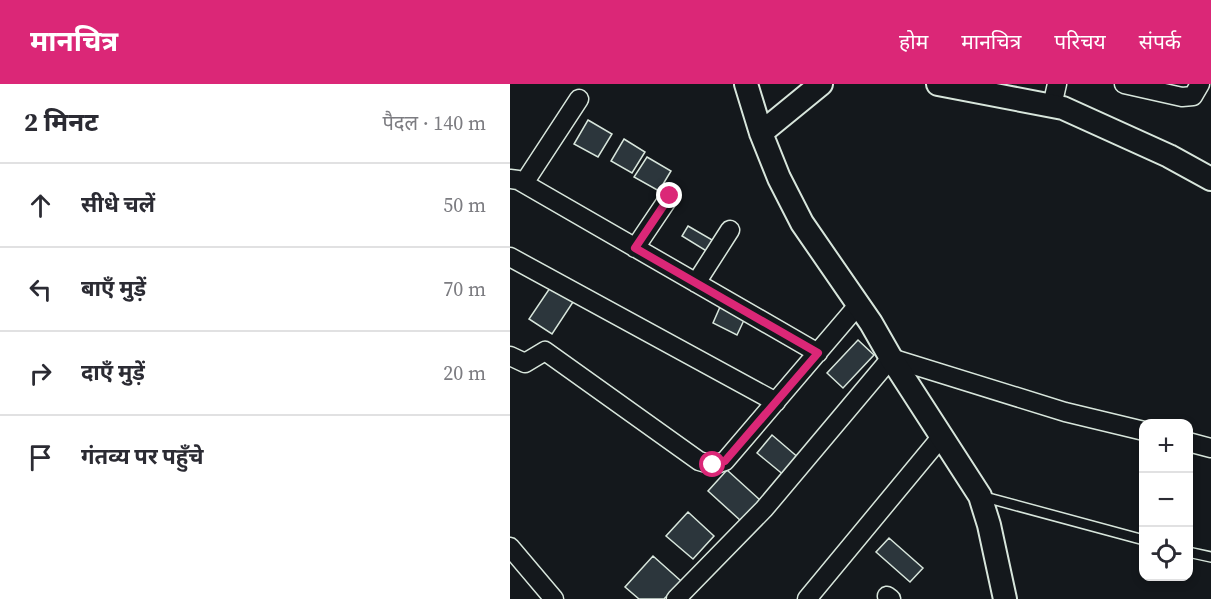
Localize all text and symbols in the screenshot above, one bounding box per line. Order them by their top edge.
text: मानचित्र [30,22,118,60]
text: होम [899,27,928,56]
text: मानचित्र [961,27,1021,56]
text: परिचय [1054,27,1106,56]
text: संपर्क [1139,27,1181,56]
text: 2 मिनट [24,104,98,140]
text: पैदल · 140 m [382,109,486,137]
route end [656,182,682,208]
icon: ahead [24,189,57,222]
text: सीधे चलें [81,189,155,219]
text: 50 m [443,191,486,219]
icon: left [24,273,57,306]
text: बाएँ मुड़ें [81,273,146,303]
text: 70 m [443,275,486,303]
icon: right [24,357,57,390]
text: दाएँ मुड़ें [81,357,145,387]
text: 20 m [443,359,486,387]
map controls [1139,419,1193,581]
button: + [1139,419,1193,473]
icon: arrive [24,441,57,474]
text: गंतव्य पर पहुँचे [81,441,204,471]
route start [699,451,725,477]
button: − [1139,473,1193,527]
button: locate [1139,527,1193,581]

